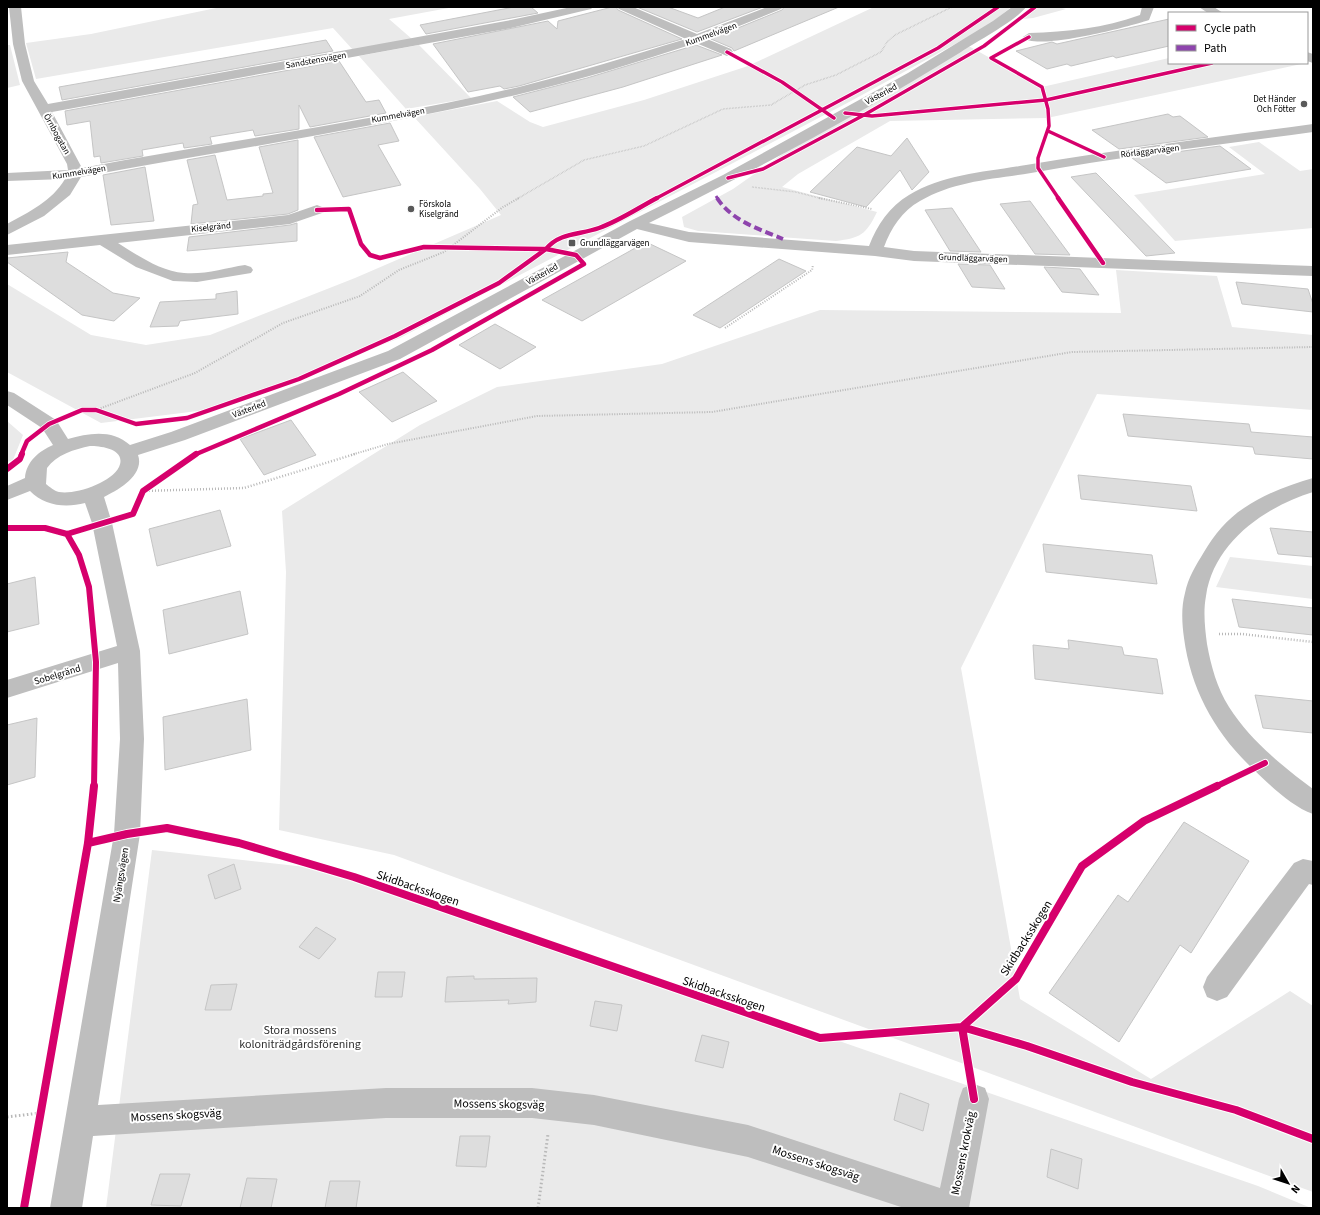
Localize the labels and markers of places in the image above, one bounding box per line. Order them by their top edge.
place label: Det Händer Och Fötter [1253,93,1297,116]
marker: Det Händer Och Fötter [1299,99,1309,109]
place label: Förskola Kiselgränd [419,198,459,221]
marker: Förskola Kiselgränd [406,204,416,214]
place label: Grundläggarvägen [580,237,650,250]
marker: Grundläggarvägen [567,238,577,248]

